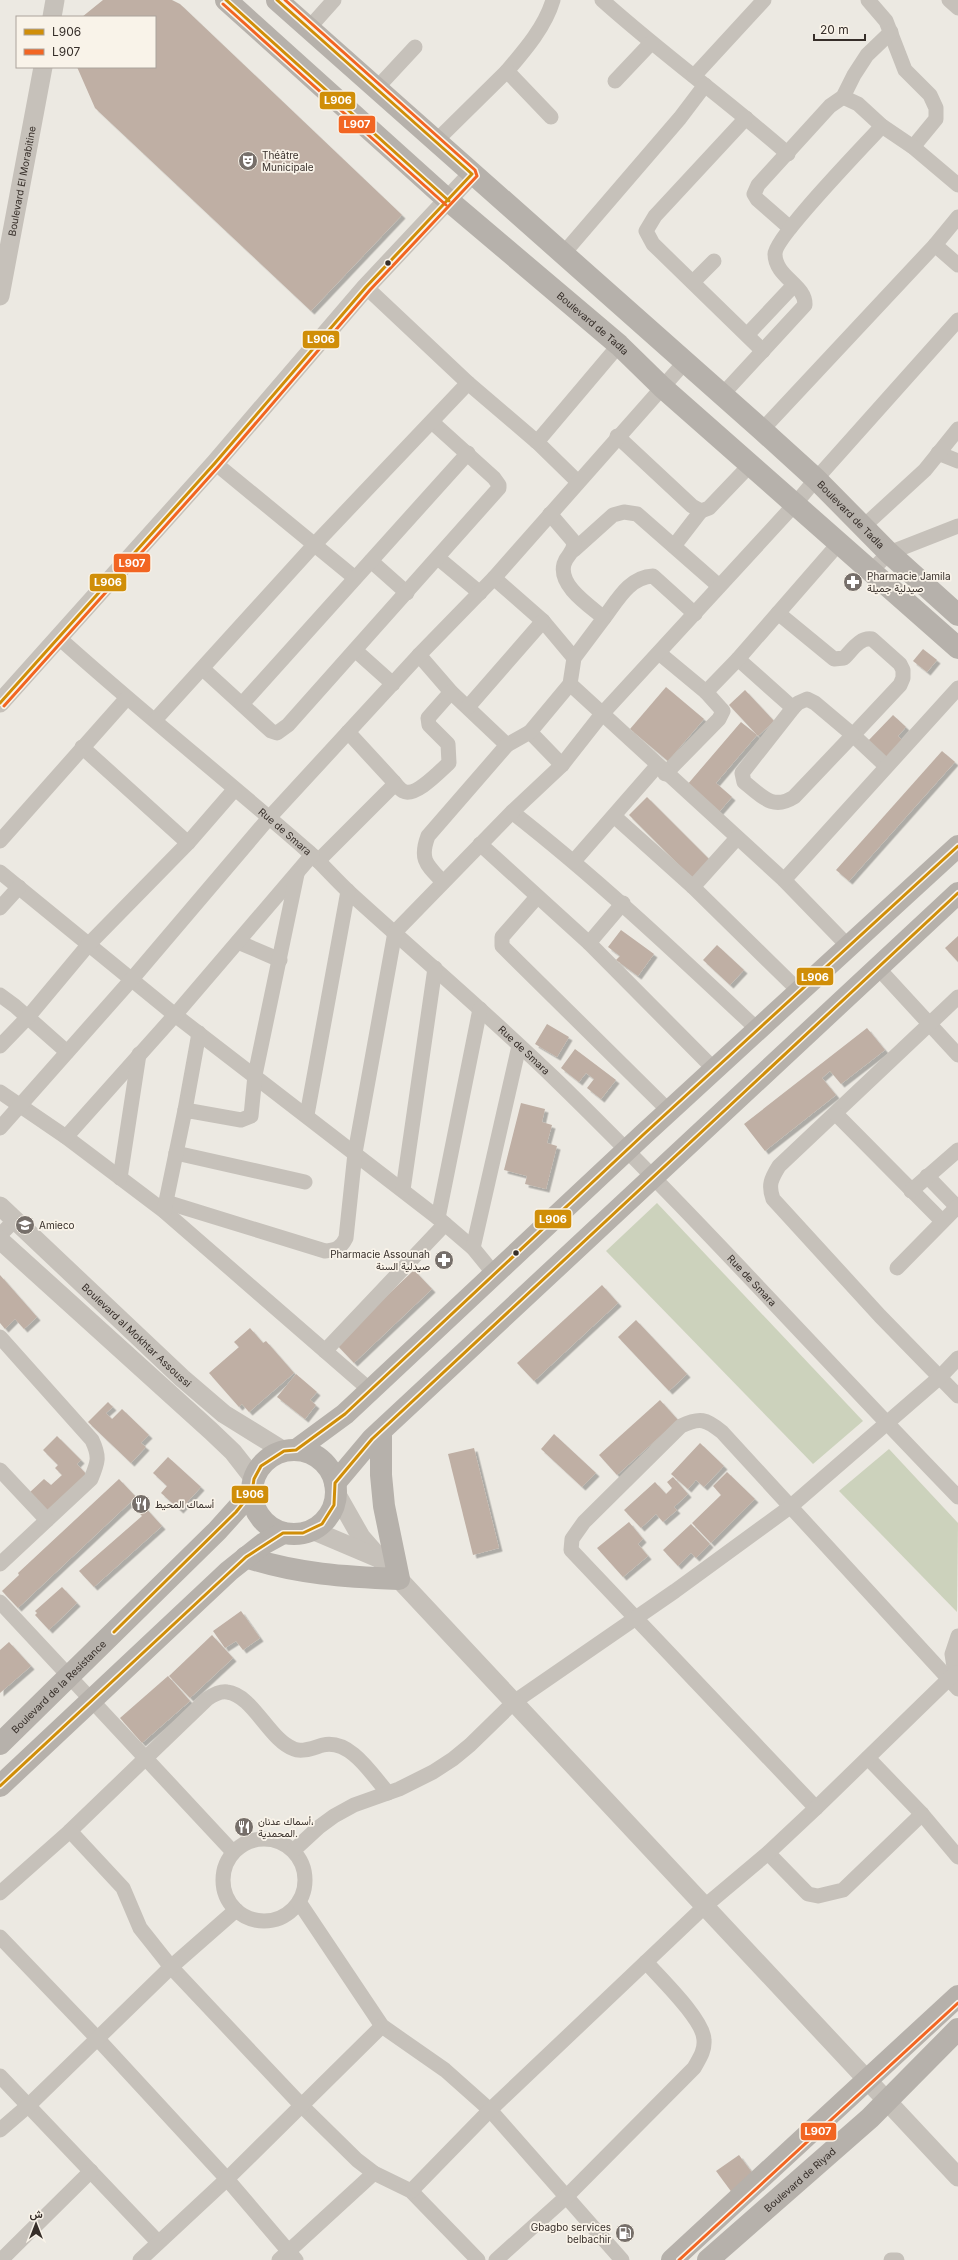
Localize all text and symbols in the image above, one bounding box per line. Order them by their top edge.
legend [16,16,156,68]
scale bar [814,16,865,42]
text: 20 m [820,22,849,37]
text: L906 [52,24,81,39]
text: L907 [52,44,81,59]
line badge: L906 [319,91,356,110]
text: L906 [324,93,352,107]
line badge: L907 [338,115,376,134]
text: L907 [344,117,370,131]
street label: Boulevard El Morabitine [5,125,38,237]
place label: Théâtre Municipale [262,149,314,173]
theatre icon: Théâtre Municipale [237,150,259,172]
unlabelled marker [383,258,393,268]
street label: Boulevard de Tadla [555,289,631,357]
line badge: L906 [302,330,340,349]
text: L906 [307,332,335,346]
street label: Boulevard de Tadla [815,478,887,551]
line badge: L907 [113,553,151,573]
text: L907 [119,556,145,570]
place label: Pharmacie Jamila صيدلية جميلة [867,570,951,595]
pharmacy icon: Pharmacie Jamila صيدلية جميلة [842,571,864,593]
line badge: L906 [89,573,127,592]
text: L906 [94,575,122,589]
street label: Rue de Smara [256,805,314,858]
line badge: L906 [796,967,834,986]
text: L906 [801,970,829,984]
street label: Rue de Smara [496,1023,552,1077]
line badge: L906 [534,1209,572,1229]
text: L906 [539,1212,567,1226]
school or university icon: Amieco [14,1214,36,1236]
place label: Amieco [39,1219,75,1231]
place label: Pharmacie Assounah صيدلية السنة [330,1248,430,1273]
unlabelled marker [511,1248,521,1258]
pharmacy icon: Pharmacie Assounah صيدلية السنة [433,1249,455,1271]
street label: Rue de Smara [725,1252,779,1308]
street label: Boulevard al Mokhtar Assoussi [80,1281,194,1389]
line badge: L906 [231,1485,269,1504]
text: L906 [236,1487,264,1501]
restaurant icon: أسماك المحيط [130,1493,152,1515]
place label: أسماك المحيط [155,1498,215,1511]
street label: Boulevard de la Resistance [9,1638,108,1735]
place label: أسماك عدنان، المحمدية. [258,1815,314,1840]
restaurant icon: أسماك عدنان، المحمدية. [233,1816,255,1838]
line badge: L907 [800,2122,837,2141]
text: L907 [805,2124,831,2138]
street label: Boulevard de Riyad [761,2145,838,2214]
north arrow [16,2204,56,2244]
text: ش [29,2207,43,2221]
place label: Gbagbo services belbachir [531,2221,611,2245]
fuel station icon: Gbagbo services belbachir [614,2222,636,2244]

